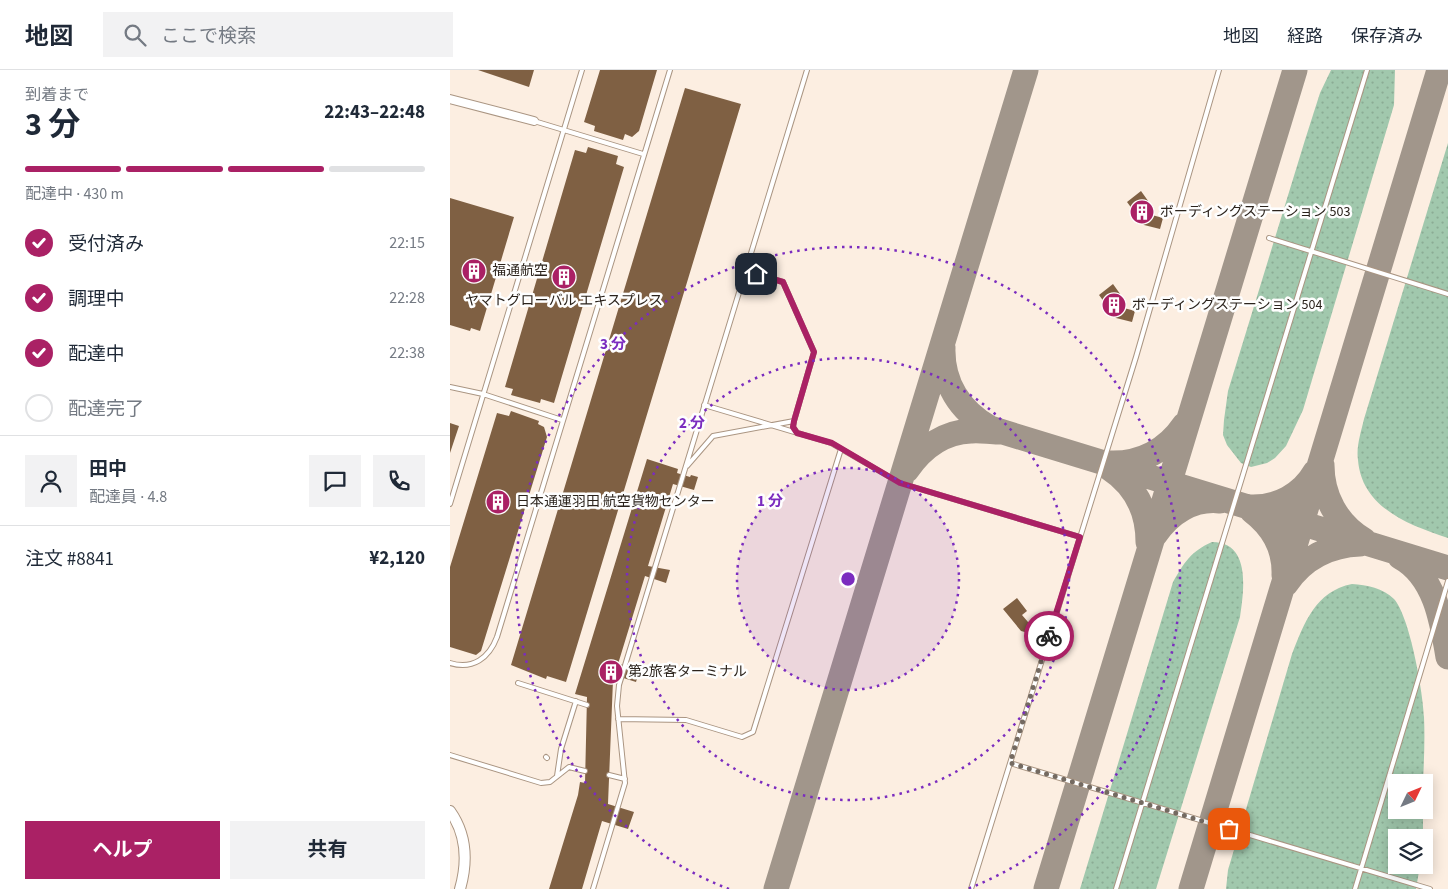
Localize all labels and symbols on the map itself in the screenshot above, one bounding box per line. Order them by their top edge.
building icon: ボーディングステーション 503 [1129,199,1155,225]
place label: ボーディングステーション 503 [1160,202,1350,222]
pin [735,253,777,295]
building icon: 福通航空 [461,258,487,284]
place label: 福通航空 [492,261,548,281]
building icon: ヤマトグローバル エキスプレス [551,264,577,290]
place label: ヤマトグローバル エキスプレス [465,291,663,311]
building icon: ボーディングステーション 504 [1101,292,1127,318]
place label: ボーディングステーション 504 [1132,295,1322,315]
text: 3 分 [600,334,626,355]
text: 2 分 [679,413,705,434]
building icon: 日本通運羽田 航空貨物センター [485,489,511,515]
text: 1 分 [757,491,783,512]
place label: 日本通運羽田 航空貨物センター [516,492,715,512]
centre of rings [839,570,857,588]
courier [1024,611,1074,661]
building icon: 第2旅客ターミナル [598,659,624,685]
place label: 第2旅客ターミナル [628,662,747,682]
north arrow [1388,774,1432,819]
pin [1208,808,1250,850]

